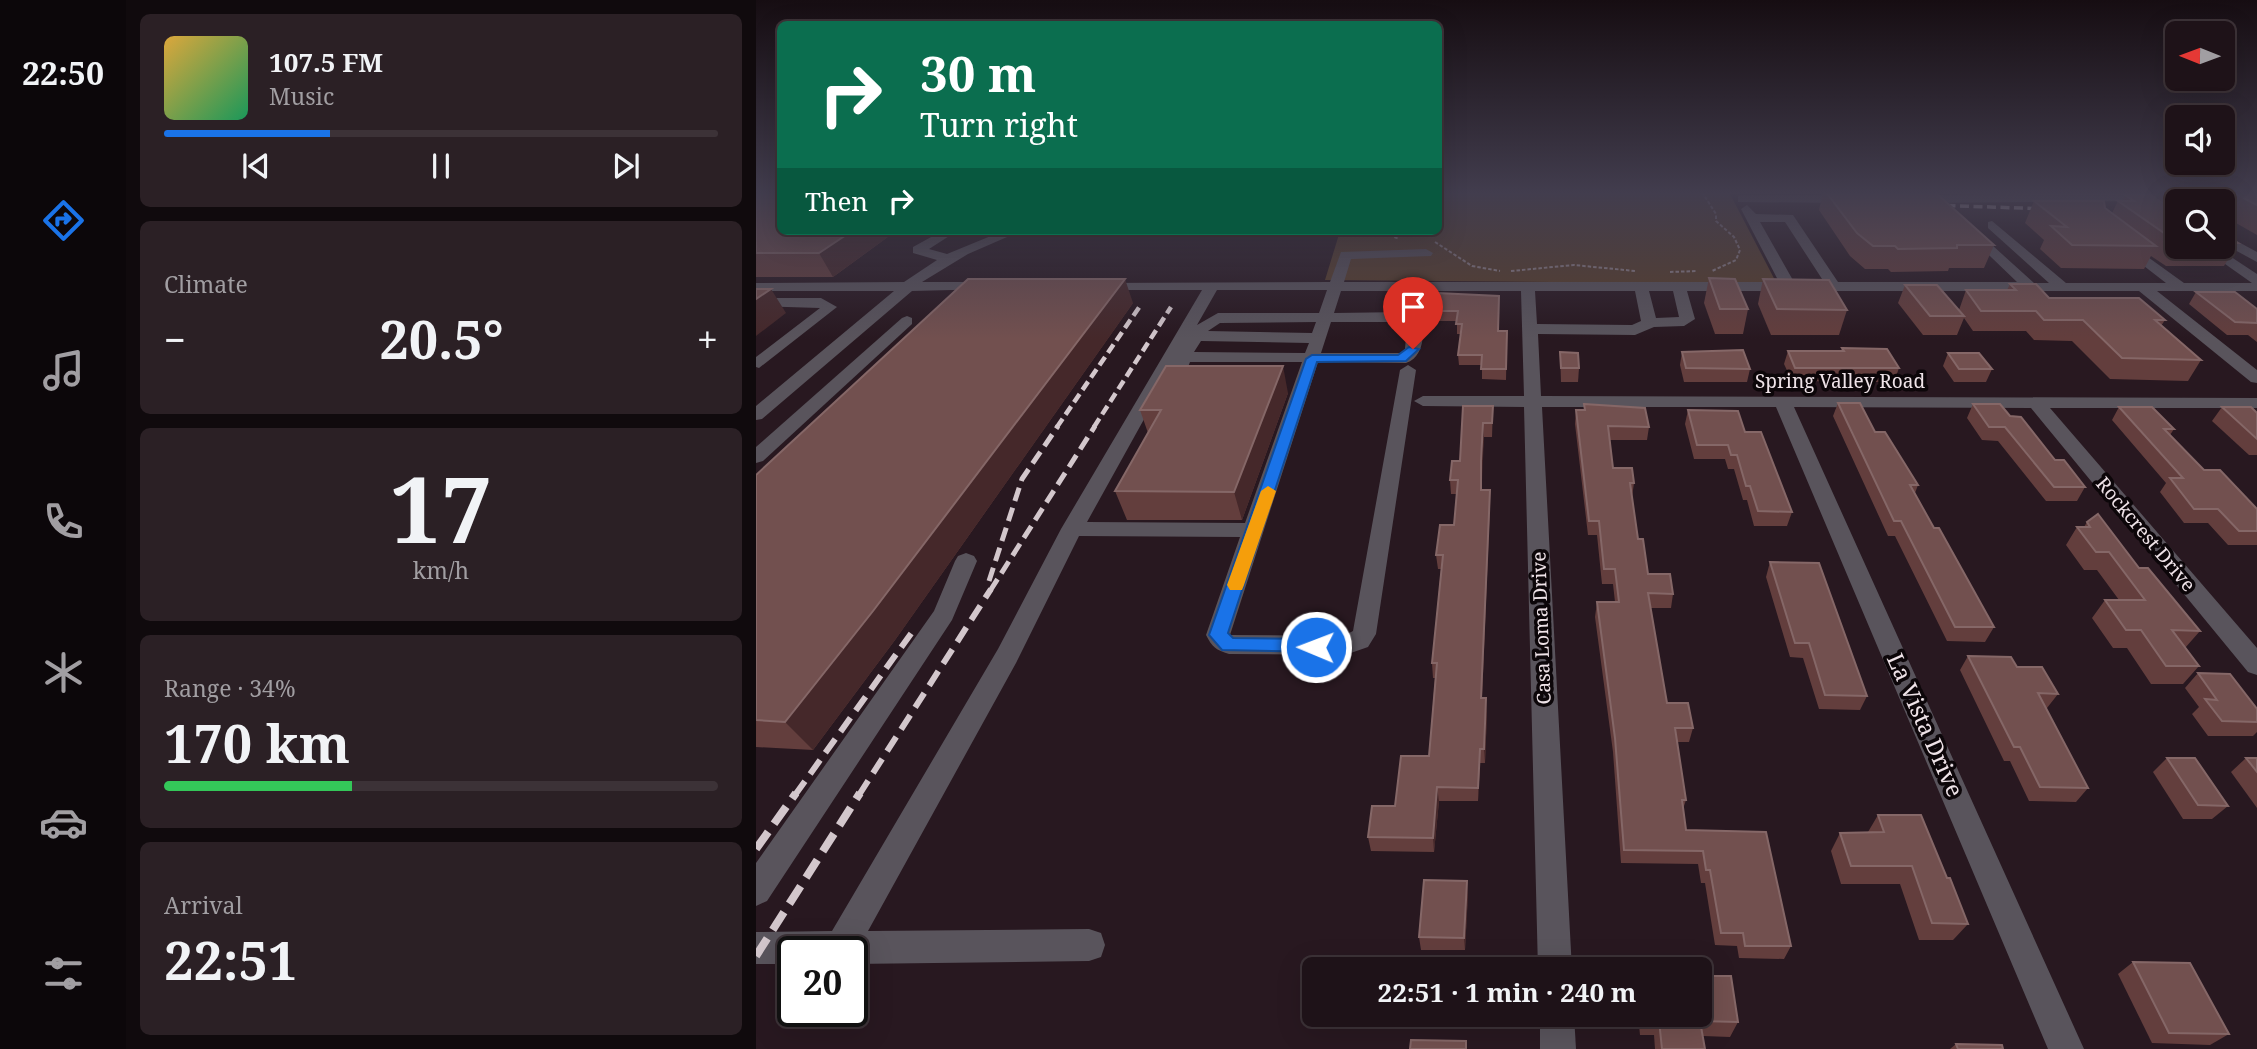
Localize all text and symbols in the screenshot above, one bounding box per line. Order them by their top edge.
north arrow [2165,21,2235,91]
map controls [2165,21,2235,259]
text: 30 m [920,40,1036,106]
text: 107.5 FM [269,44,383,80]
icon: right [805,49,896,140]
text: 22:50 [22,51,104,94]
text: Music [269,80,334,112]
text: Turn right [920,103,1078,146]
button: sound [2165,105,2235,175]
icon: previous [237,147,275,185]
icon: pause [422,147,460,185]
icon: next [607,147,645,185]
icon: right [882,182,920,220]
text: Then [805,183,868,219]
button: search [2165,189,2235,259]
icon: directions [39,196,88,245]
text: Climate [164,268,248,300]
pin [1383,277,1443,349]
icon: arrive [1394,288,1432,326]
text: 20.5° [379,303,504,374]
text: − [164,313,186,365]
text: + [697,313,718,365]
icon: music [39,346,88,395]
street label: Spring Valley Road [1755,368,1925,394]
text: 17 [390,446,492,570]
street label: Rockcrest Drive [2090,471,2202,597]
icon: phone [39,497,88,546]
street label: Casa Loma Drive [1525,551,1557,705]
text: km/h [413,554,469,586]
position arrow [1279,610,1353,684]
icon: climate [39,648,88,697]
street label: La Vista Drive [1880,648,1972,801]
text: Range · 34% [164,672,296,704]
text: 170 km [164,707,350,778]
icon: car [39,798,88,847]
text: Arrival [164,889,243,921]
text: 22:51 [164,924,297,995]
speed limit sign: 20 [777,936,868,1027]
icon: filters [39,949,88,998]
text: 22:51 · 1 min · 240 m [1377,974,1637,1010]

